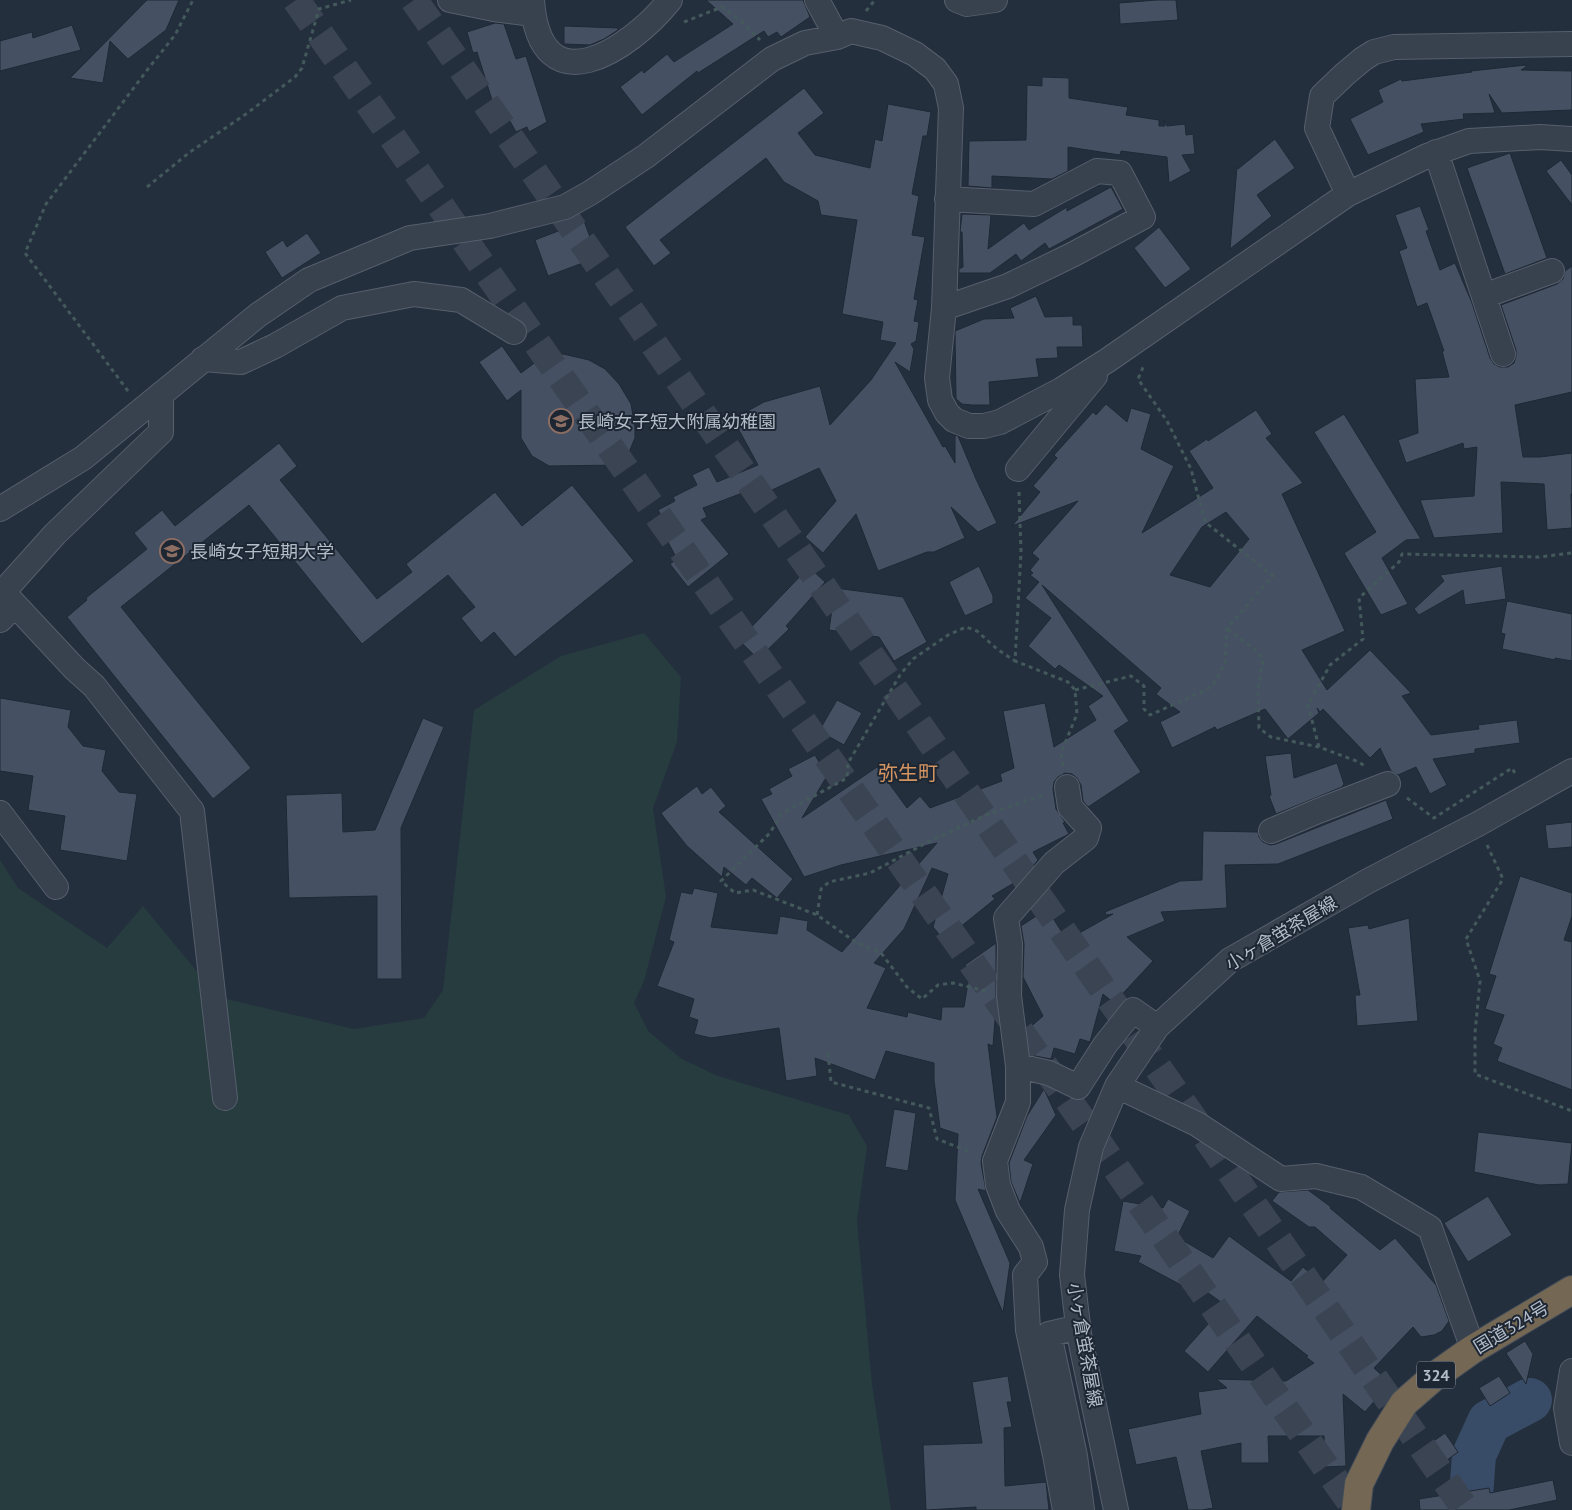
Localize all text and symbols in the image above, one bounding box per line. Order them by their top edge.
school or university icon: 長崎女子短大附属幼稚園 [548,408,574,434]
place label: 長崎女子短大附属幼稚園 [578,410,776,433]
school or university icon: 長崎女子短期大学 [159,538,185,564]
place label: 長崎女子短期大学 [190,540,334,563]
district label: 弥生町 [878,760,938,786]
street label: 小ヶ倉蛍茶屋線 [1221,891,1341,975]
street label: 小ヶ倉蛍茶屋線 [1063,1281,1107,1409]
street label: 国道324号 [1469,1296,1553,1358]
road number: 324 [1417,1362,1455,1388]

